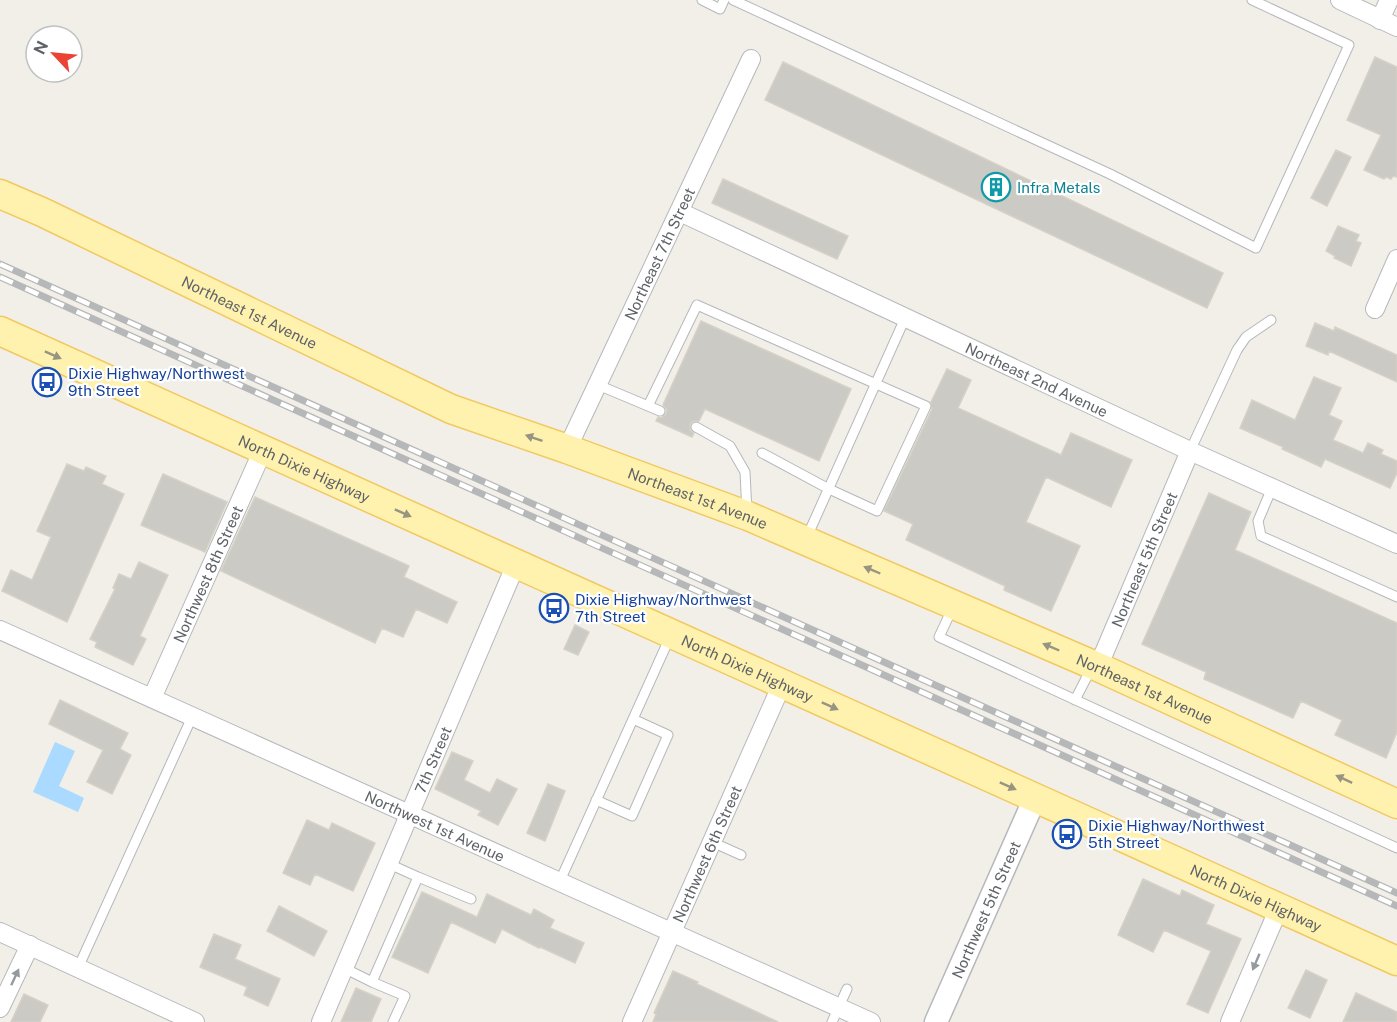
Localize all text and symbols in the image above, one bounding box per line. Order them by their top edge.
north arrow [24,24,84,84]
text: N [30,38,52,57]
building icon: Infra Metals [980,171,1012,203]
place label: Infra Metals [1017,179,1100,196]
street label: Northeast 7th Street [621,185,698,323]
street label: Northeast 1st Avenue [179,272,320,352]
street label: Northeast 2nd Avenue [963,339,1111,420]
one-way arrow [45,350,63,360]
place label: Dixie Highway/Northwest 9th Street [68,365,245,399]
bus stop icon: Dixie Highway/Northwest 9th Street [31,366,63,398]
street label: North Dixie Highway [236,431,373,505]
one-way arrow [525,432,543,442]
street label: Northeast 1st Avenue [626,464,770,532]
street label: Northeast 5th Street [1108,489,1180,629]
street label: Northwest 8th Street [170,503,246,645]
one-way arrow [395,508,413,518]
one-way arrow [863,565,881,575]
place label: Dixie Highway/Northwest 7th Street [575,591,752,625]
bus stop icon: Dixie Highway/Northwest 7th Street [538,592,570,624]
street label: North Dixie Highway [679,631,816,705]
one-way arrow [1042,642,1060,652]
street label: Northeast 1st Avenue [1074,650,1216,727]
one-way arrow [821,701,838,710]
street label: 7th Street [411,724,454,796]
one-way arrow [1335,775,1352,784]
one-way arrow [999,781,1016,790]
street label: Northwest 6th Street [669,783,744,925]
street label: Northwest 1st Avenue [363,787,507,865]
place label: Dixie Highway/Northwest 5th Street [1088,817,1265,851]
bus stop icon: Dixie Highway/Northwest 5th Street [1051,818,1083,850]
street label: Northwest 5th Street [948,838,1024,981]
street label: North Dixie Highway [1188,860,1325,935]
one-way arrow [1251,953,1260,971]
one-way arrow [10,968,19,985]

